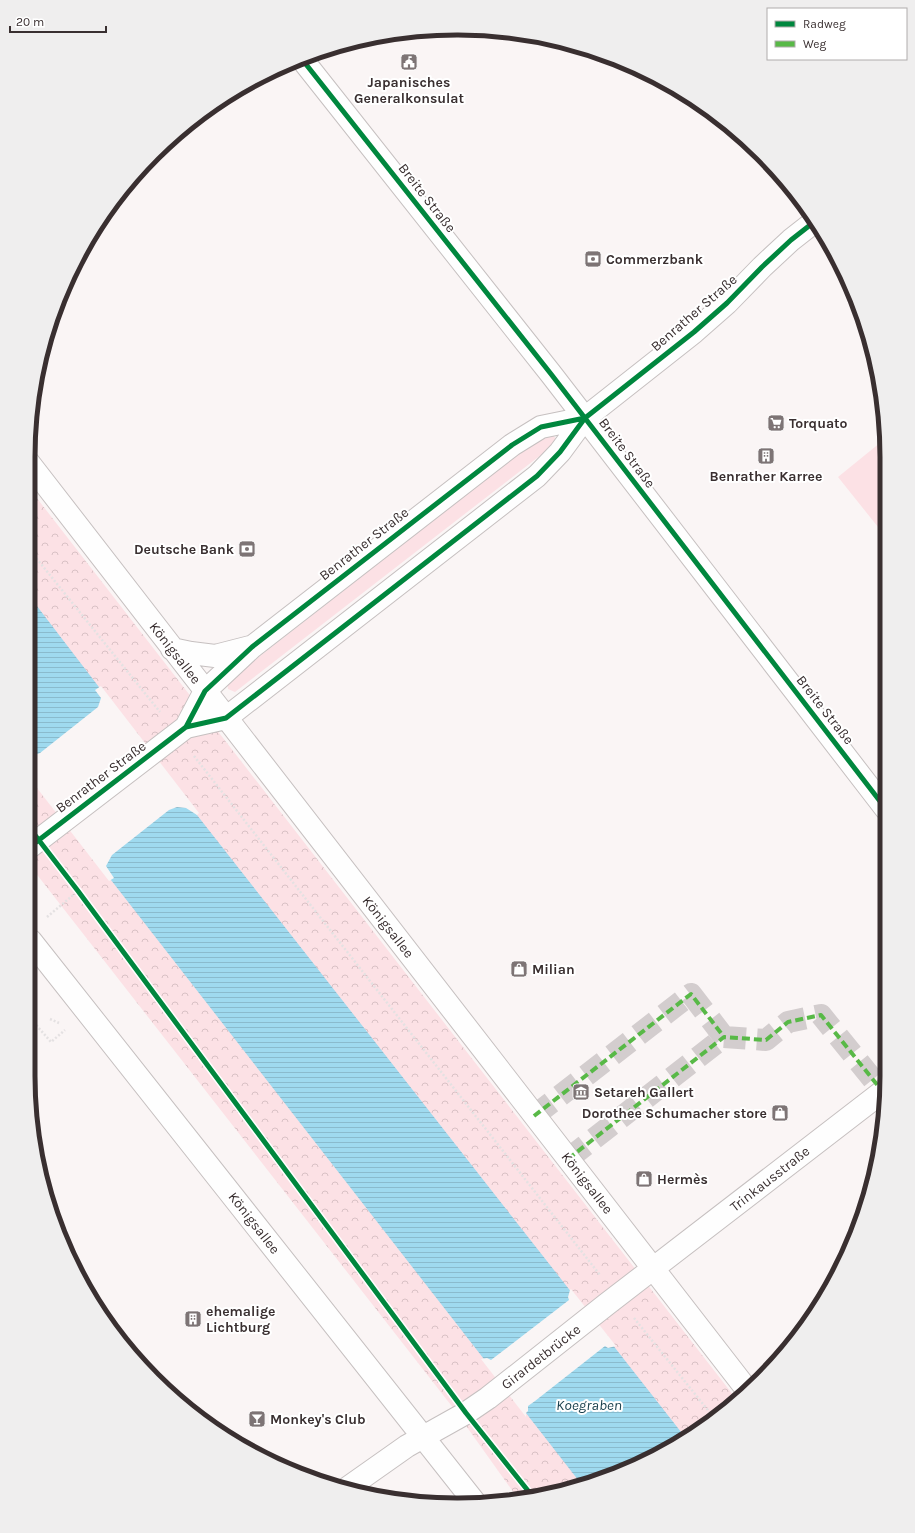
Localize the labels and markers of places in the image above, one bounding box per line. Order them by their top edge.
public building icon: Japanisches Generalkonsulat [399,52,419,72]
place label: Japanisches Generalkonsulat [354,74,464,107]
bank icon: Commerzbank [583,249,603,269]
place label: Commerzbank [606,251,704,268]
supermarket icon: Torquato [766,413,786,433]
place label: Torquato [789,415,848,432]
building icon: Benrather Karree [756,446,776,466]
place label: Benrather Karree [710,468,822,485]
bank icon: Deutsche Bank [237,539,257,559]
place label: Deutsche Bank [134,541,235,558]
shop icon: Milian [509,959,529,979]
place label: Milian [532,961,575,978]
museum icon: Setareh Gallert [571,1082,591,1102]
place label: Setareh Gallert [594,1084,694,1101]
shop icon: Dorothee Schumacher store [770,1103,790,1123]
place label: Dorothee Schumacher store [582,1105,767,1122]
shop icon: Hermès [634,1169,654,1189]
place label: Hermès [657,1171,708,1188]
place label: ehemalige Lichtburg [206,1303,275,1336]
building icon: ehemalige Lichtburg [183,1309,203,1329]
bar icon: Monkey's Club [247,1409,267,1429]
place label: Monkey's Club [270,1411,366,1428]

